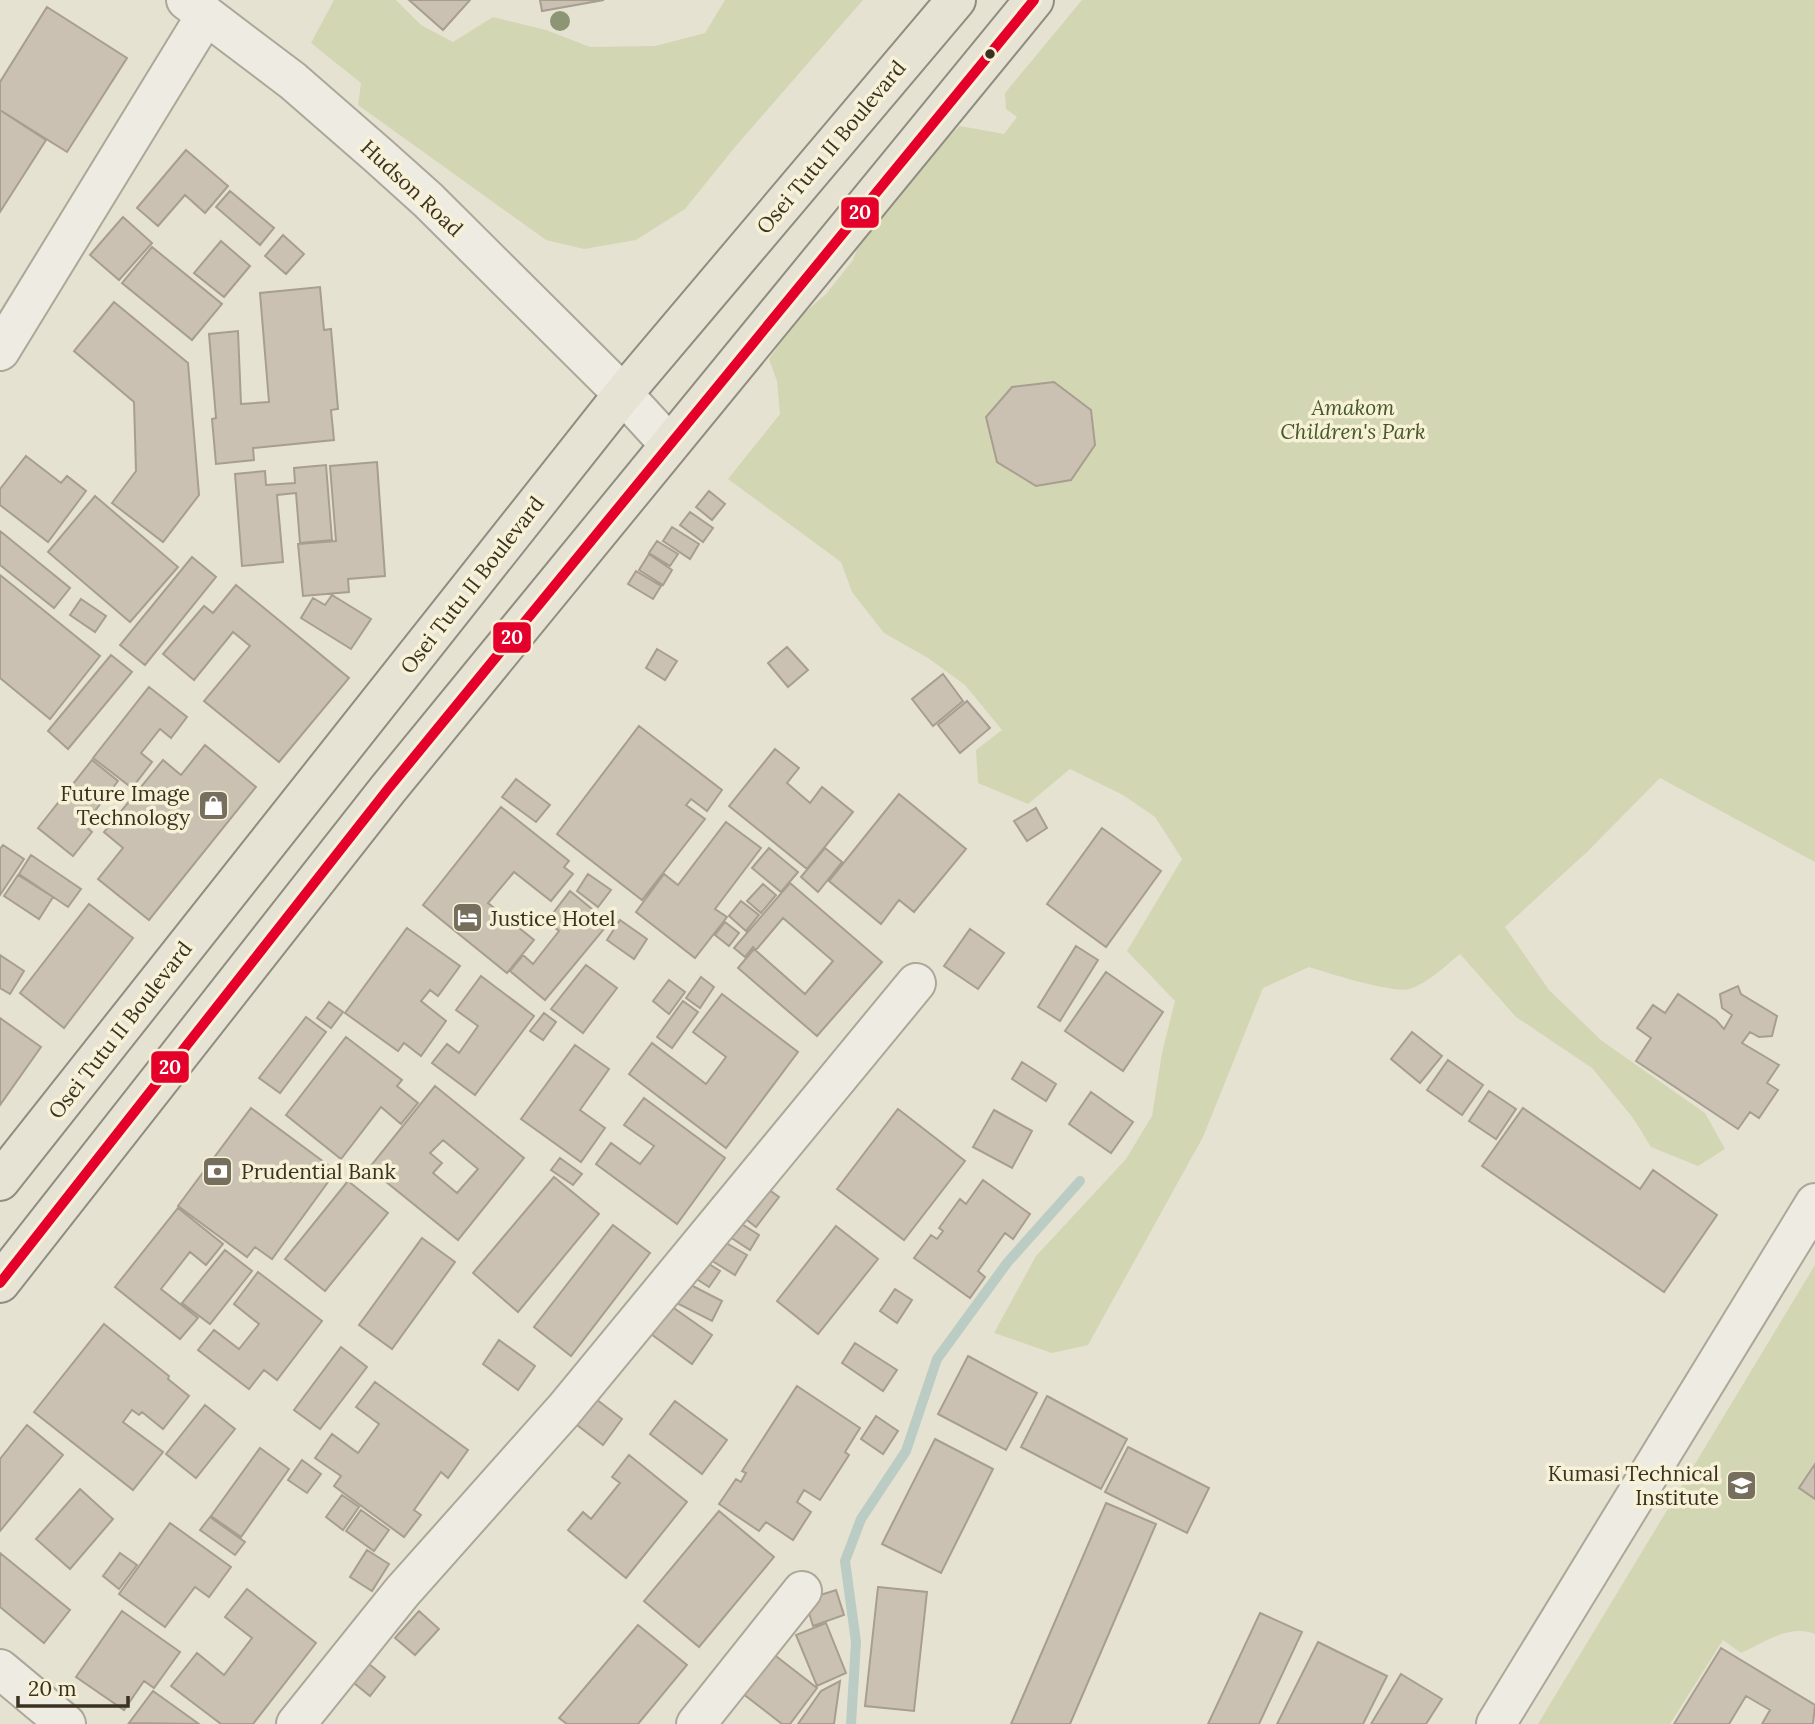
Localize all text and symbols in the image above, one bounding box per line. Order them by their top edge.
unlabelled marker [983,47,997,61]
street label: Osei Tutu II Boulevard [751,55,911,239]
street label: Hudson Road [355,134,469,242]
line badge: 20 [840,196,880,229]
text: 20 [849,200,871,224]
park label: Amakom Children's Park [1280,394,1426,445]
street label: Osei Tutu II Boulevard [394,491,550,679]
line badge: 20 [492,621,532,654]
text: 20 [501,625,523,649]
place label: Future Image Technology [60,780,190,831]
shop icon: Future Image Technology [196,788,230,822]
hotel icon: Justice Hotel [450,901,484,935]
place label: Justice Hotel [489,905,616,932]
street label: Osei Tutu II Boulevard [42,936,198,1124]
line badge: 20 [150,1050,190,1084]
text: 20 [159,1055,181,1079]
bank icon: Prudential Bank [201,1154,235,1188]
place label: Prudential Bank [241,1158,397,1185]
place label: Kumasi Technical Institute [1548,1460,1719,1511]
school or university icon: Kumasi Technical Institute [1725,1468,1759,1502]
scale bar [18,1664,128,1708]
text: 20 m [28,1675,77,1702]

